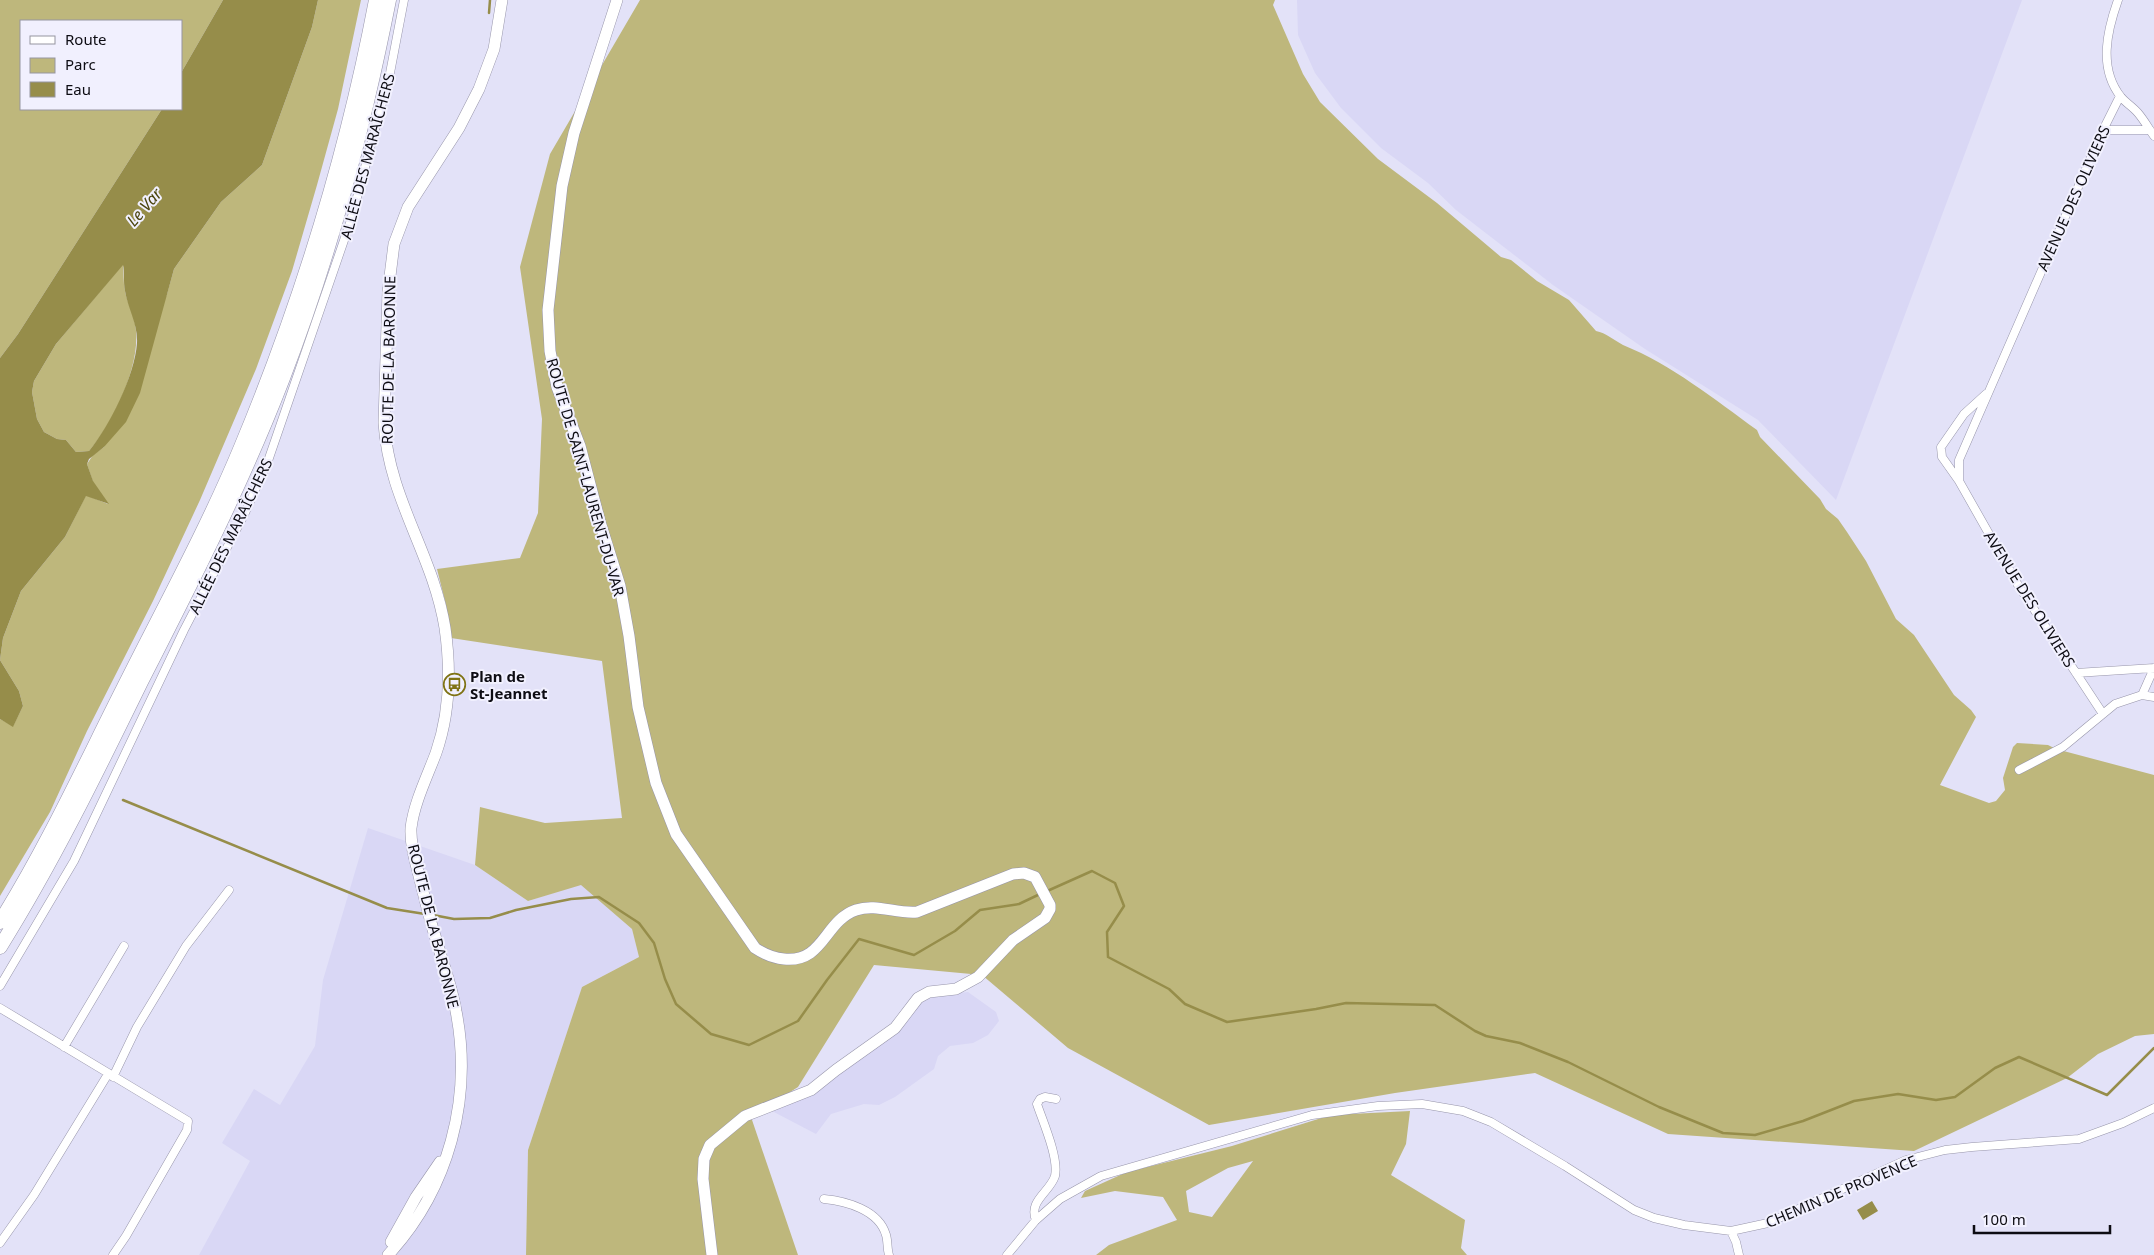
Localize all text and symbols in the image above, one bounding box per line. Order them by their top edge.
legend [20,20,182,110]
text: Route [65,29,107,49]
text: Parc [65,54,96,74]
street label: ALLÉE DES MARAÎCHERS [335,71,399,241]
text: Eau [65,79,91,99]
street label: AVENUE DES OLIVIERS [2032,122,2114,274]
water label: Le Var [121,183,167,231]
street label: ROUTE DE LA BARONNE [377,276,399,444]
street label: ROUTE DE SAINT-LAURENT-DU-VAR [542,356,630,599]
street label: ALLÉE DES MARAÎCHERS [184,455,276,617]
street label: AVENUE DES OLIVIERS [1980,527,2080,671]
place label: Plan de St-Jeannet [470,666,548,703]
bus stop icon: Plan de St-Jeannet [442,673,466,697]
street label: ROUTE DE LA BARONNE [404,842,464,1010]
street label: CHEMIN DE PROVENCE [1762,1150,1920,1232]
scale bar [1974,1202,2110,1234]
text: 100 m [1982,1209,2026,1229]

